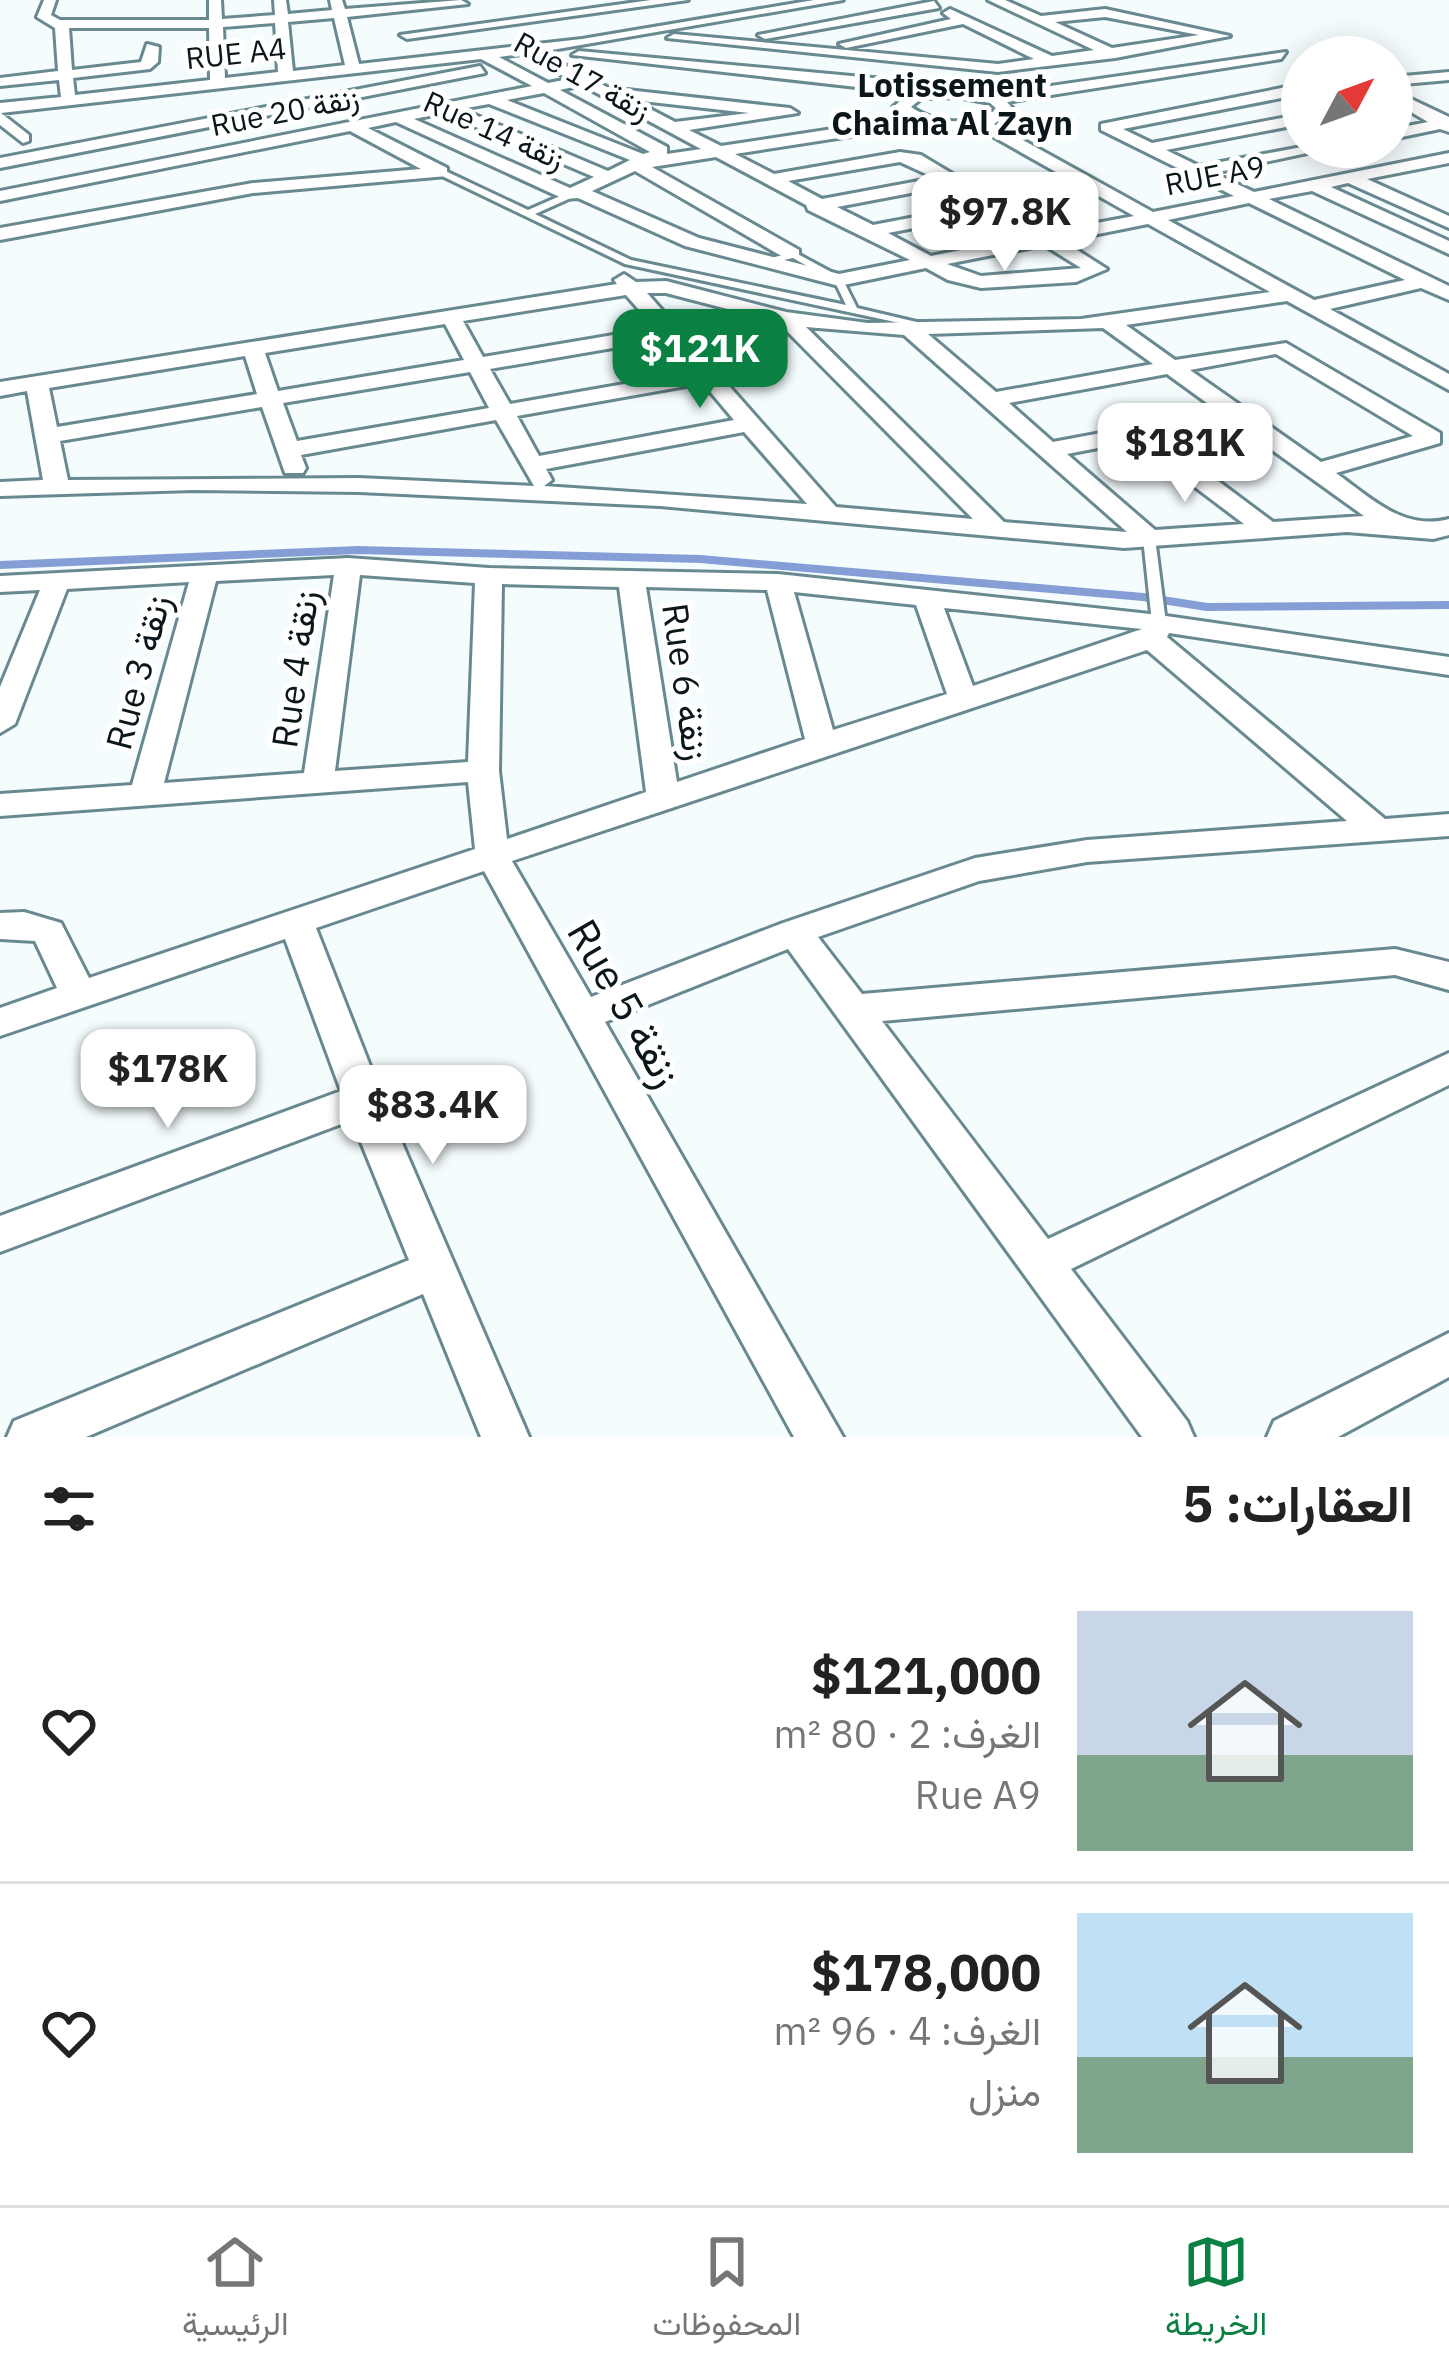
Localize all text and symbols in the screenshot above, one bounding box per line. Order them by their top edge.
street label: Rue 17 زنقة [508,22,658,129]
street label: RUE A4 [184,28,288,77]
north arrow [1281,36,1413,168]
map controls [1281,36,1413,168]
district label: Lotissement Chaima Al Zayn [831,63,1073,144]
street label: Rue 20 زنقة [207,77,362,144]
street label: Rue 14 زنقة [418,81,571,178]
street label: RUE A9 [1161,146,1268,203]
pin: $97.8K [907,172,1103,274]
text: $97.8K [939,185,1071,236]
pin: $121K [616,309,784,411]
text: $121K [640,322,760,373]
pin: $181K [1101,403,1269,505]
text: $181K [1125,416,1245,467]
street label: Rue 4 زنقة [260,587,329,751]
street label: Rue 3 زنقة [94,589,181,755]
street label: Rue 6 زنقة [652,600,721,764]
street label: Rue 5 زنقة [555,909,695,1097]
pin: $178K [84,1029,252,1131]
text: $178K [108,1042,228,1093]
pin: $83.4K [335,1065,531,1167]
text: $83.4K [367,1078,499,1129]
text: العقارات: 5 [1183,1470,1413,1536]
icon: filters [36,1476,102,1542]
text: $121,000 [811,1642,1041,1708]
icon: home [1173,1659,1317,1803]
icon: heart [36,1698,102,1764]
text: الغرف: 2 · 80 m² [774,1708,1041,1759]
text: Rue A9 [915,1769,1041,1820]
text: $178,000 [811,1939,1041,2005]
icon: home [1173,1961,1317,2105]
icon: heart [36,2000,102,2066]
text: الغرف: 4 · 96 m² [774,2005,1041,2056]
text: منزل [968,2066,1041,2117]
tab: الرئيسية [182,2229,289,2353]
tab: المحفوظات [652,2229,801,2353]
tab: الخريطة [1165,2229,1267,2353]

